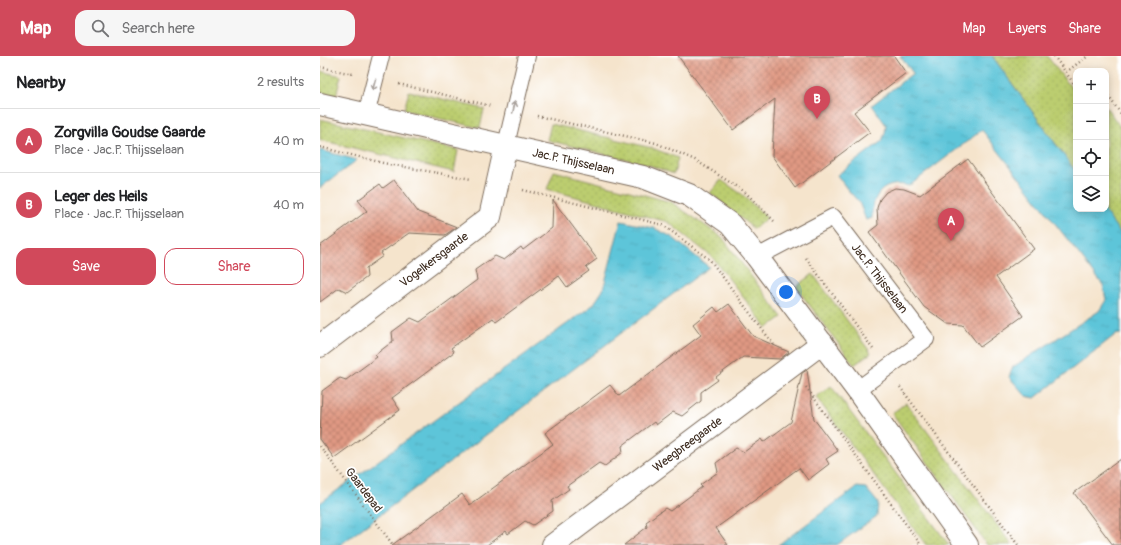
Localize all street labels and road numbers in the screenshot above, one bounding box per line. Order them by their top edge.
street label: Jac.P. Thijsselaan [531,145,616,178]
street label: Vogelkersgaarde [397,229,472,291]
street label: Jac.P. Thijsselaan [848,241,911,317]
street label: Weegbreegaarde [650,414,725,475]
street label: Gaardepad [342,465,385,516]

